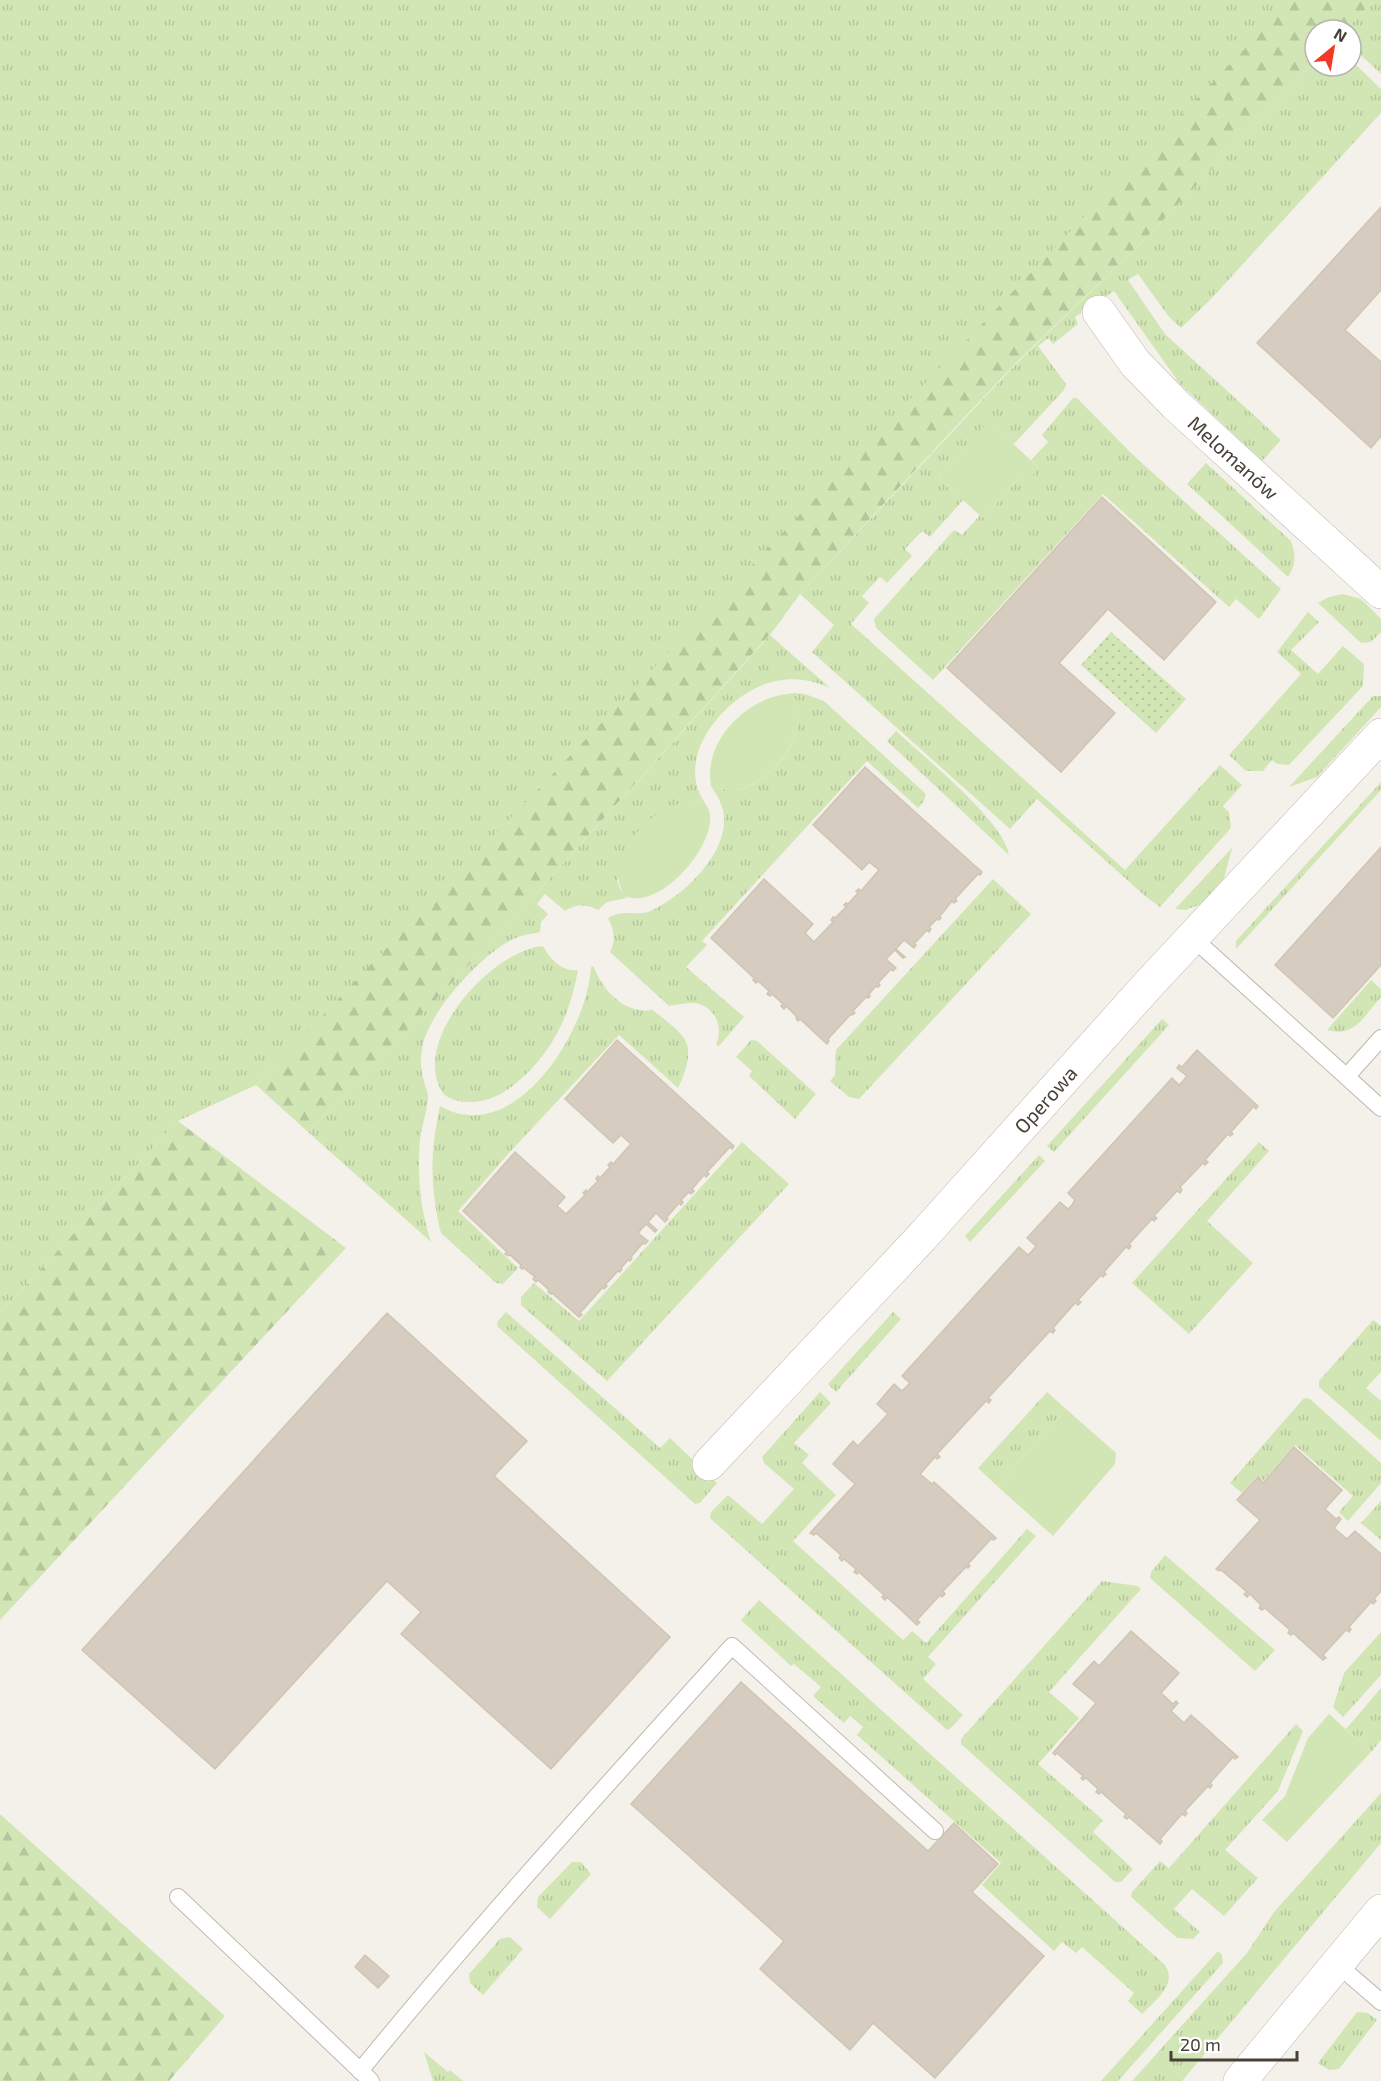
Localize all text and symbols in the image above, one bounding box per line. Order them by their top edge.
north arrow [1303,18,1363,78]
text: N [1331,23,1351,46]
street label: Melomanów [1183,410,1284,504]
street label: Operowa [1009,1061,1082,1138]
scale bar [1171,2024,1297,2062]
text: 20 m [1180,2033,1221,2055]

